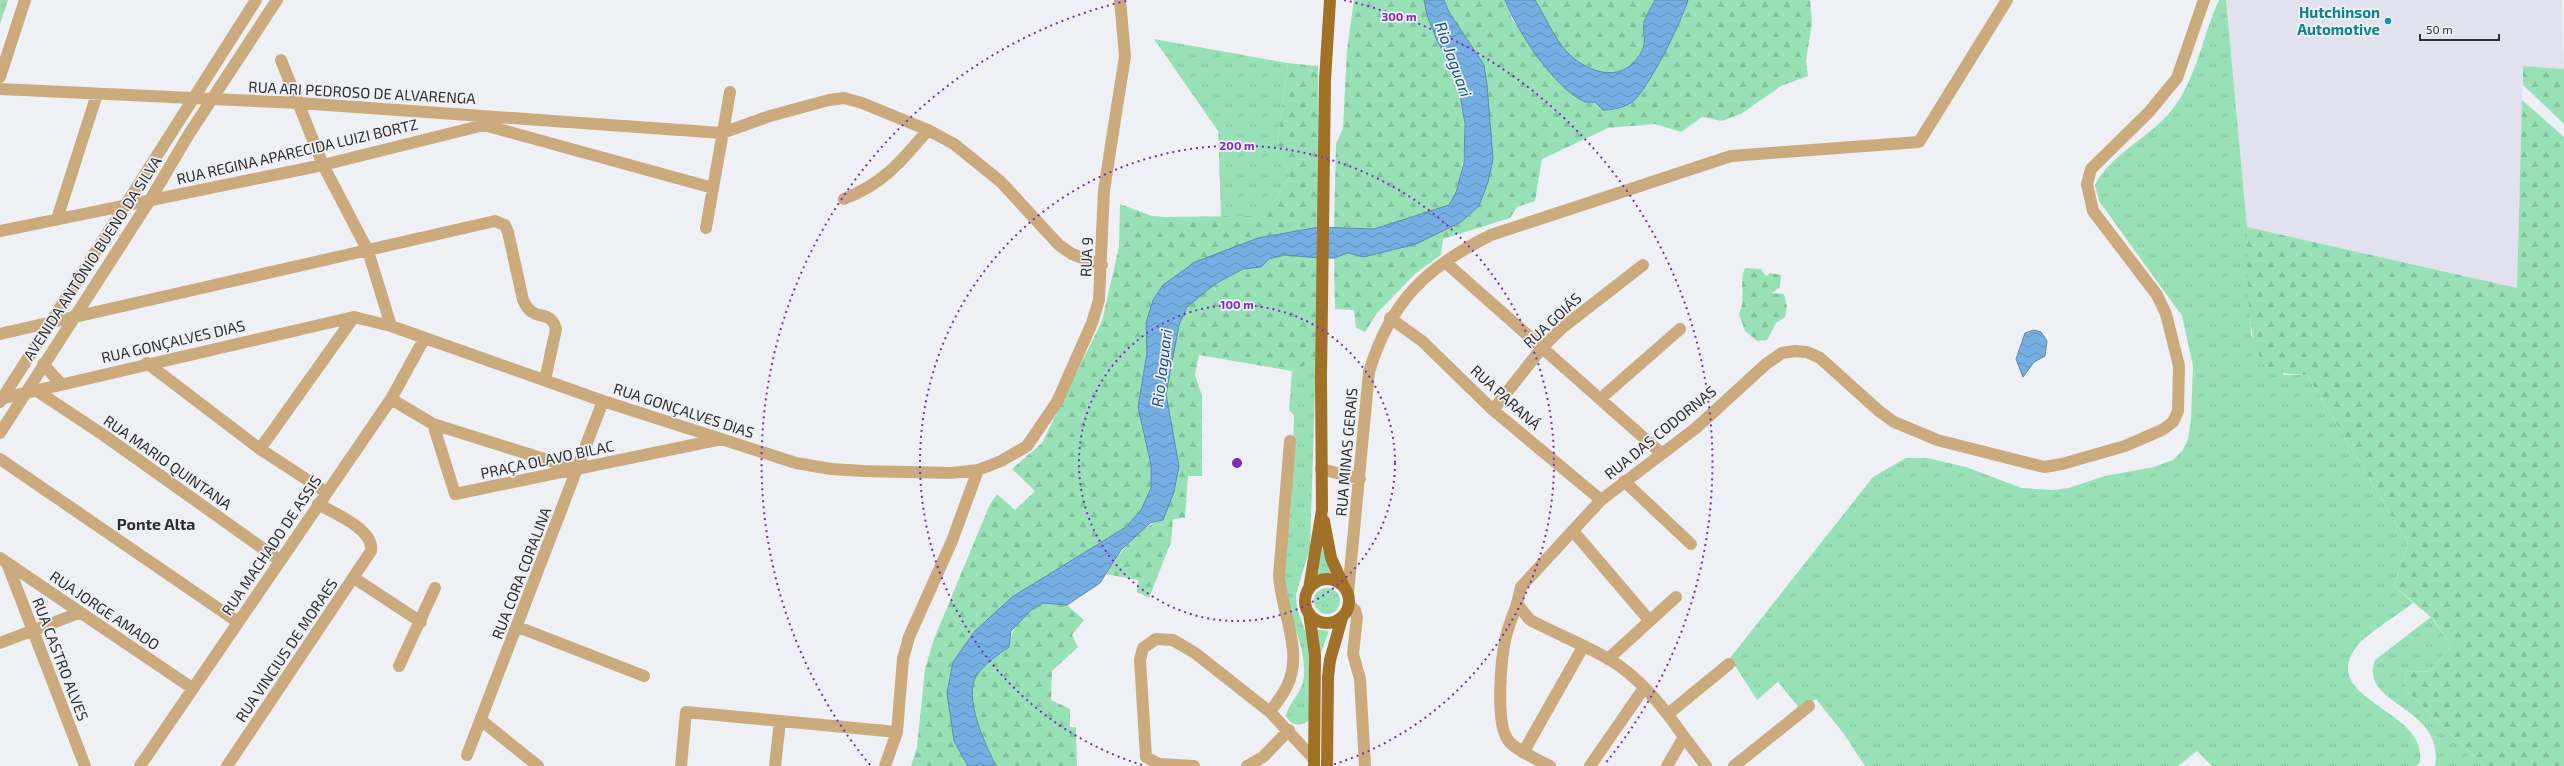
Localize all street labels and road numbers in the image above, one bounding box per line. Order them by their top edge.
street label: RUA ARI PEDROSO DE ALVARENGA [248,77,477,107]
street label: RUA REGINA APARECIDA LUIZI BORTZ [175,114,419,188]
street label: AVENIDA ANTÔNIO BUENO DA SILVA [19,152,165,363]
street label: RUA 9 [1076,237,1096,277]
street label: RUA GOIÁS [1519,289,1585,351]
street label: RUA GONÇALVES DIAS [99,316,247,367]
street label: RUA PARANÁ [1467,361,1545,433]
street label: RUA GONÇALVES DIAS [611,379,757,442]
street label: RUA DAS CODORNAS [1601,381,1719,483]
street label: RUA MINAS GERAIS [1331,387,1361,517]
street label: RUA MARIO QUINTANA [100,411,236,514]
street label: PRAÇA OLAVO BILAC [479,436,616,483]
street label: RUA MACHADO DE ASSIS [217,472,325,618]
street label: RUA CORA CORALINA [488,504,555,642]
street label: RUA JORGE AMADO [47,567,163,653]
street label: RUA VINCIUS DE MORAES [231,575,341,725]
street label: RUA CASTRO ALVES [29,595,93,723]

